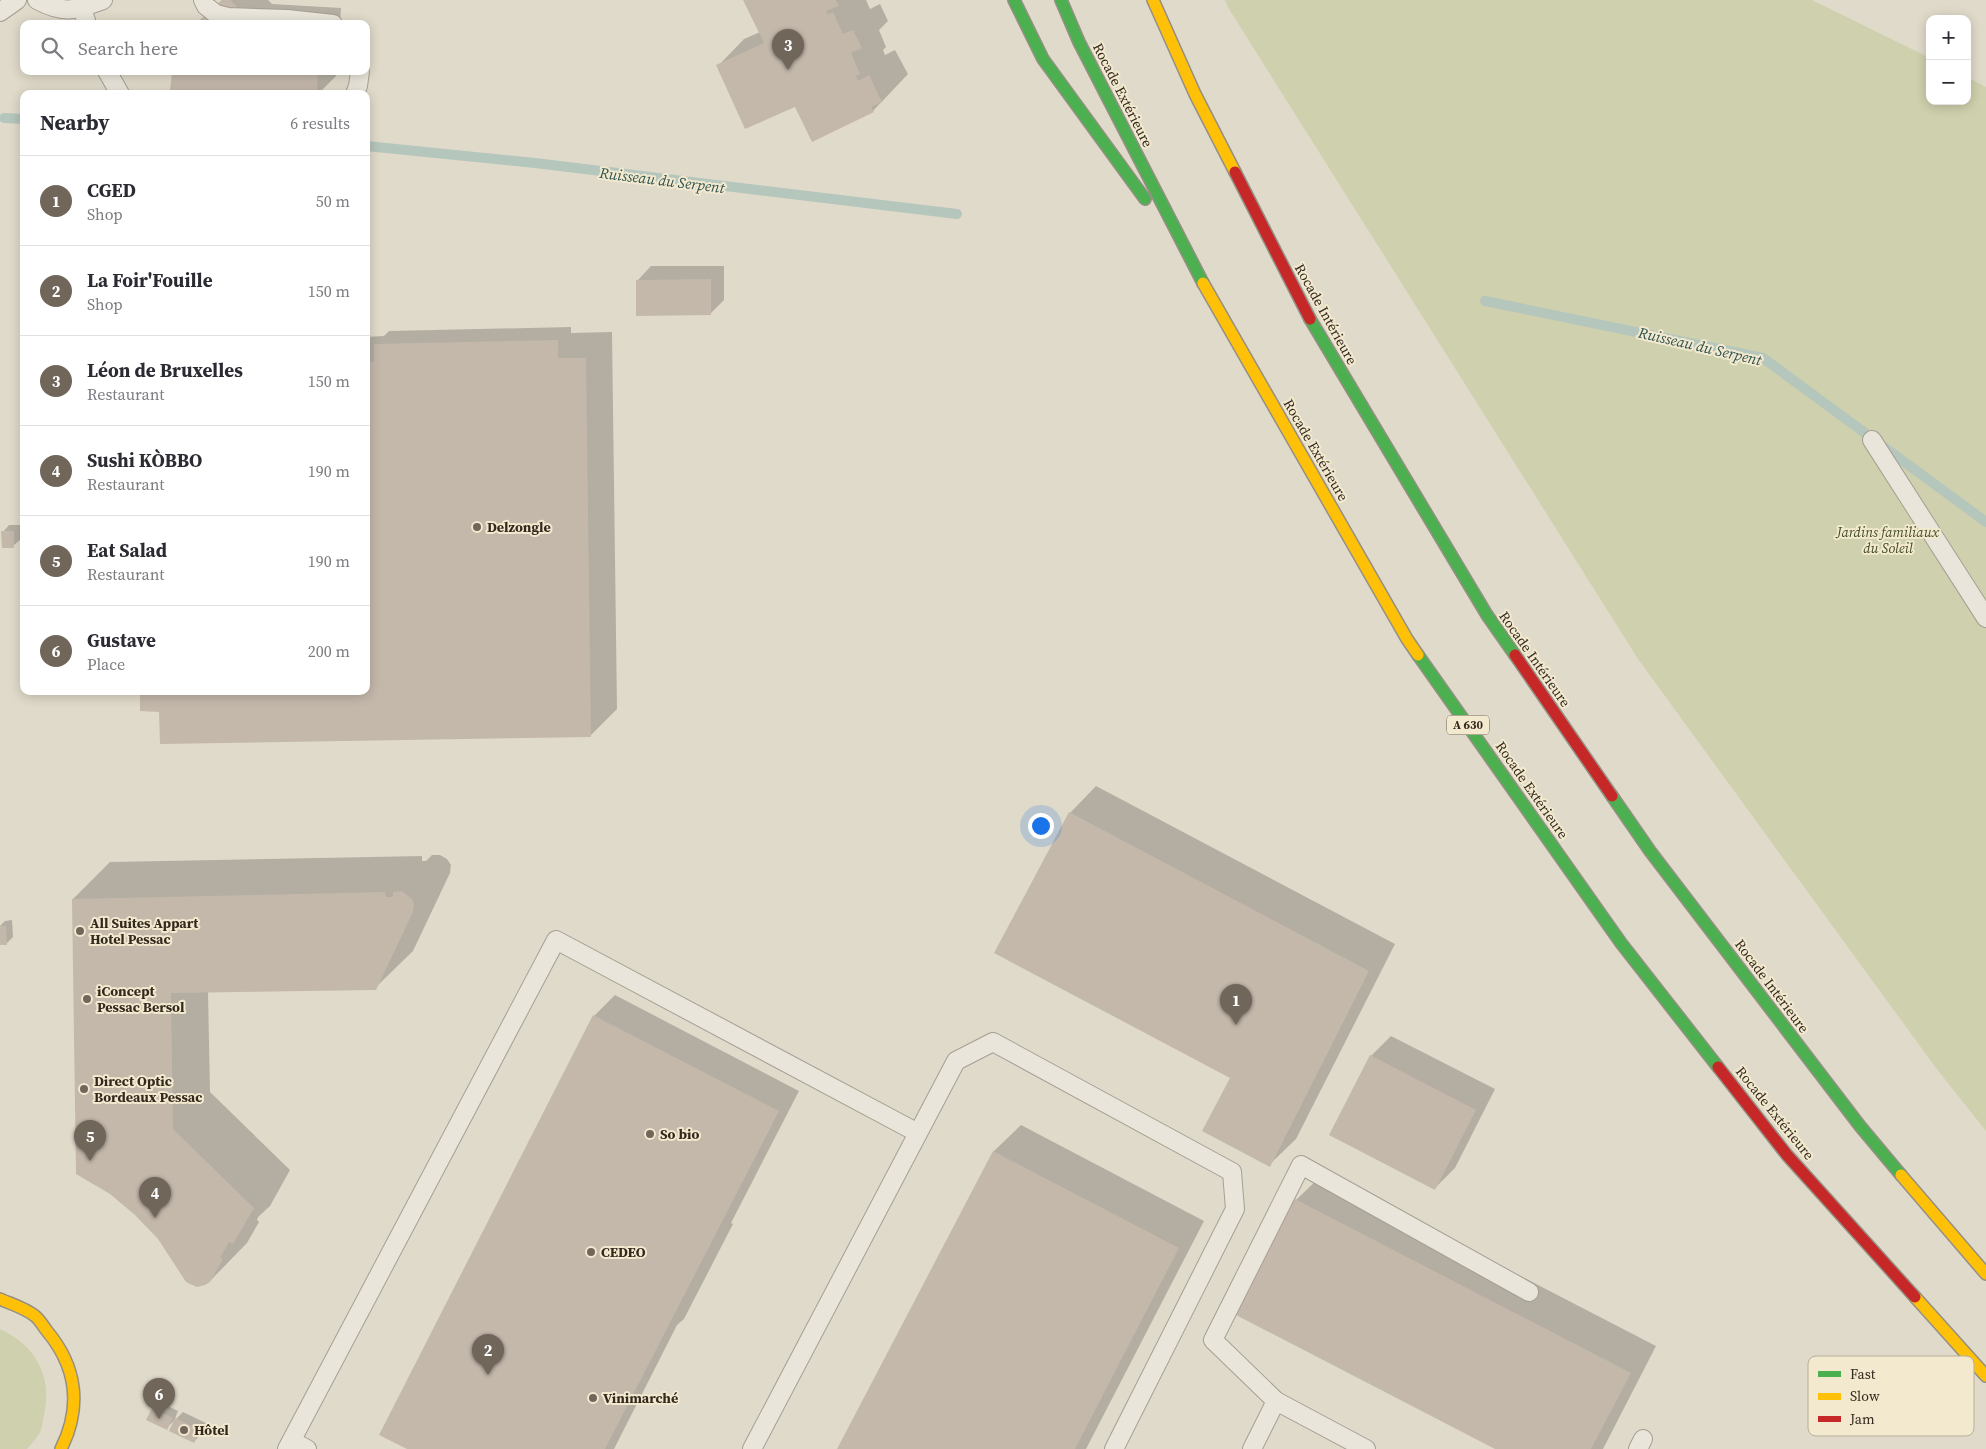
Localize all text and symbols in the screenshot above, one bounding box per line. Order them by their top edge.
map controls [1926,15,1971,105]
button: + [1926,15,1971,60]
search box [20,20,370,75]
pin: 3 [772,29,804,70]
icon: search [38,34,66,62]
text: Search here [78,35,178,61]
street label: Rocade Extérieure [1088,39,1158,151]
button: − [1926,60,1971,105]
text: Nearby [40,108,110,137]
text: 6 results [290,112,350,134]
water label: Ruisseau du Serpent [597,162,727,198]
text: CGED [87,177,136,203]
text: 1 [52,190,60,212]
text: 50 m [316,190,350,212]
text: Shop [87,203,123,225]
street label: Rocade Intérieure [1290,260,1362,368]
text: La Foir'Fouille [87,267,213,293]
text: 2 [52,280,60,302]
text: 150 m [308,280,350,302]
text: Shop [87,293,123,315]
water label: Ruisseau du Serpent [1635,321,1765,371]
text: Léon de Bruxelles [87,357,243,383]
text: 3 [52,370,60,392]
text: 150 m [308,370,350,392]
text: Restaurant [87,383,165,405]
street label: Rocade Extérieure [1279,395,1353,505]
text: Sushi KÒBBO [87,447,202,473]
text: 4 [52,460,60,482]
text: 190 m [308,460,350,482]
text: Restaurant [87,473,165,495]
place label: Delzongle [487,517,551,537]
marker: Delzongle [471,521,483,533]
park label: Jardins familiaux du Soleil [1835,522,1940,558]
text: Eat Salad [87,537,167,563]
text: 5 [52,550,60,572]
text: 190 m [308,550,350,572]
text: Restaurant [87,563,165,585]
street label: Rocade Intérieure [1495,607,1575,711]
text: Gustave [87,627,156,653]
text: 6 [52,640,60,662]
text: 200 m [308,640,350,662]
text: Place [87,653,125,675]
road number: A 630 [1447,716,1489,734]
street label: Rocade Extérieure [1491,737,1573,843]
your location [1028,813,1054,839]
place label: All Suites Appart Hotel Pessac [90,913,199,949]
marker: All Suites Appart Hotel Pessac [74,925,86,937]
street label: Rocade Intérieure [1730,935,1814,1037]
place label: iConcept Pessac Bersol [97,981,185,1017]
pin: 1 [1220,984,1252,1025]
marker: iConcept Pessac Bersol [81,993,93,1005]
street label: Rocade Extérieure [1731,1062,1819,1164]
place label: Direct Optic Bordeaux Pessac [94,1071,202,1107]
marker: Direct Optic Bordeaux Pessac [78,1083,90,1095]
pin: 5 [74,1120,106,1161]
place label: So bio [660,1124,699,1144]
marker: So bio [644,1128,656,1140]
pin: 4 [139,1177,171,1218]
place label: CEDEO [601,1242,646,1262]
marker: CEDEO [585,1246,597,1258]
pin: 2 [472,1334,504,1375]
legend [1808,1356,1974,1436]
text: Fast [1850,1364,1876,1384]
pin: 6 [143,1378,175,1419]
text: Slow [1850,1386,1880,1406]
place label: Vinimarché [603,1388,678,1408]
marker: Vinimarché [587,1392,599,1404]
text: Jam [1849,1409,1875,1429]
place label: Hôtel [194,1420,229,1440]
marker: Hôtel [178,1424,190,1436]

